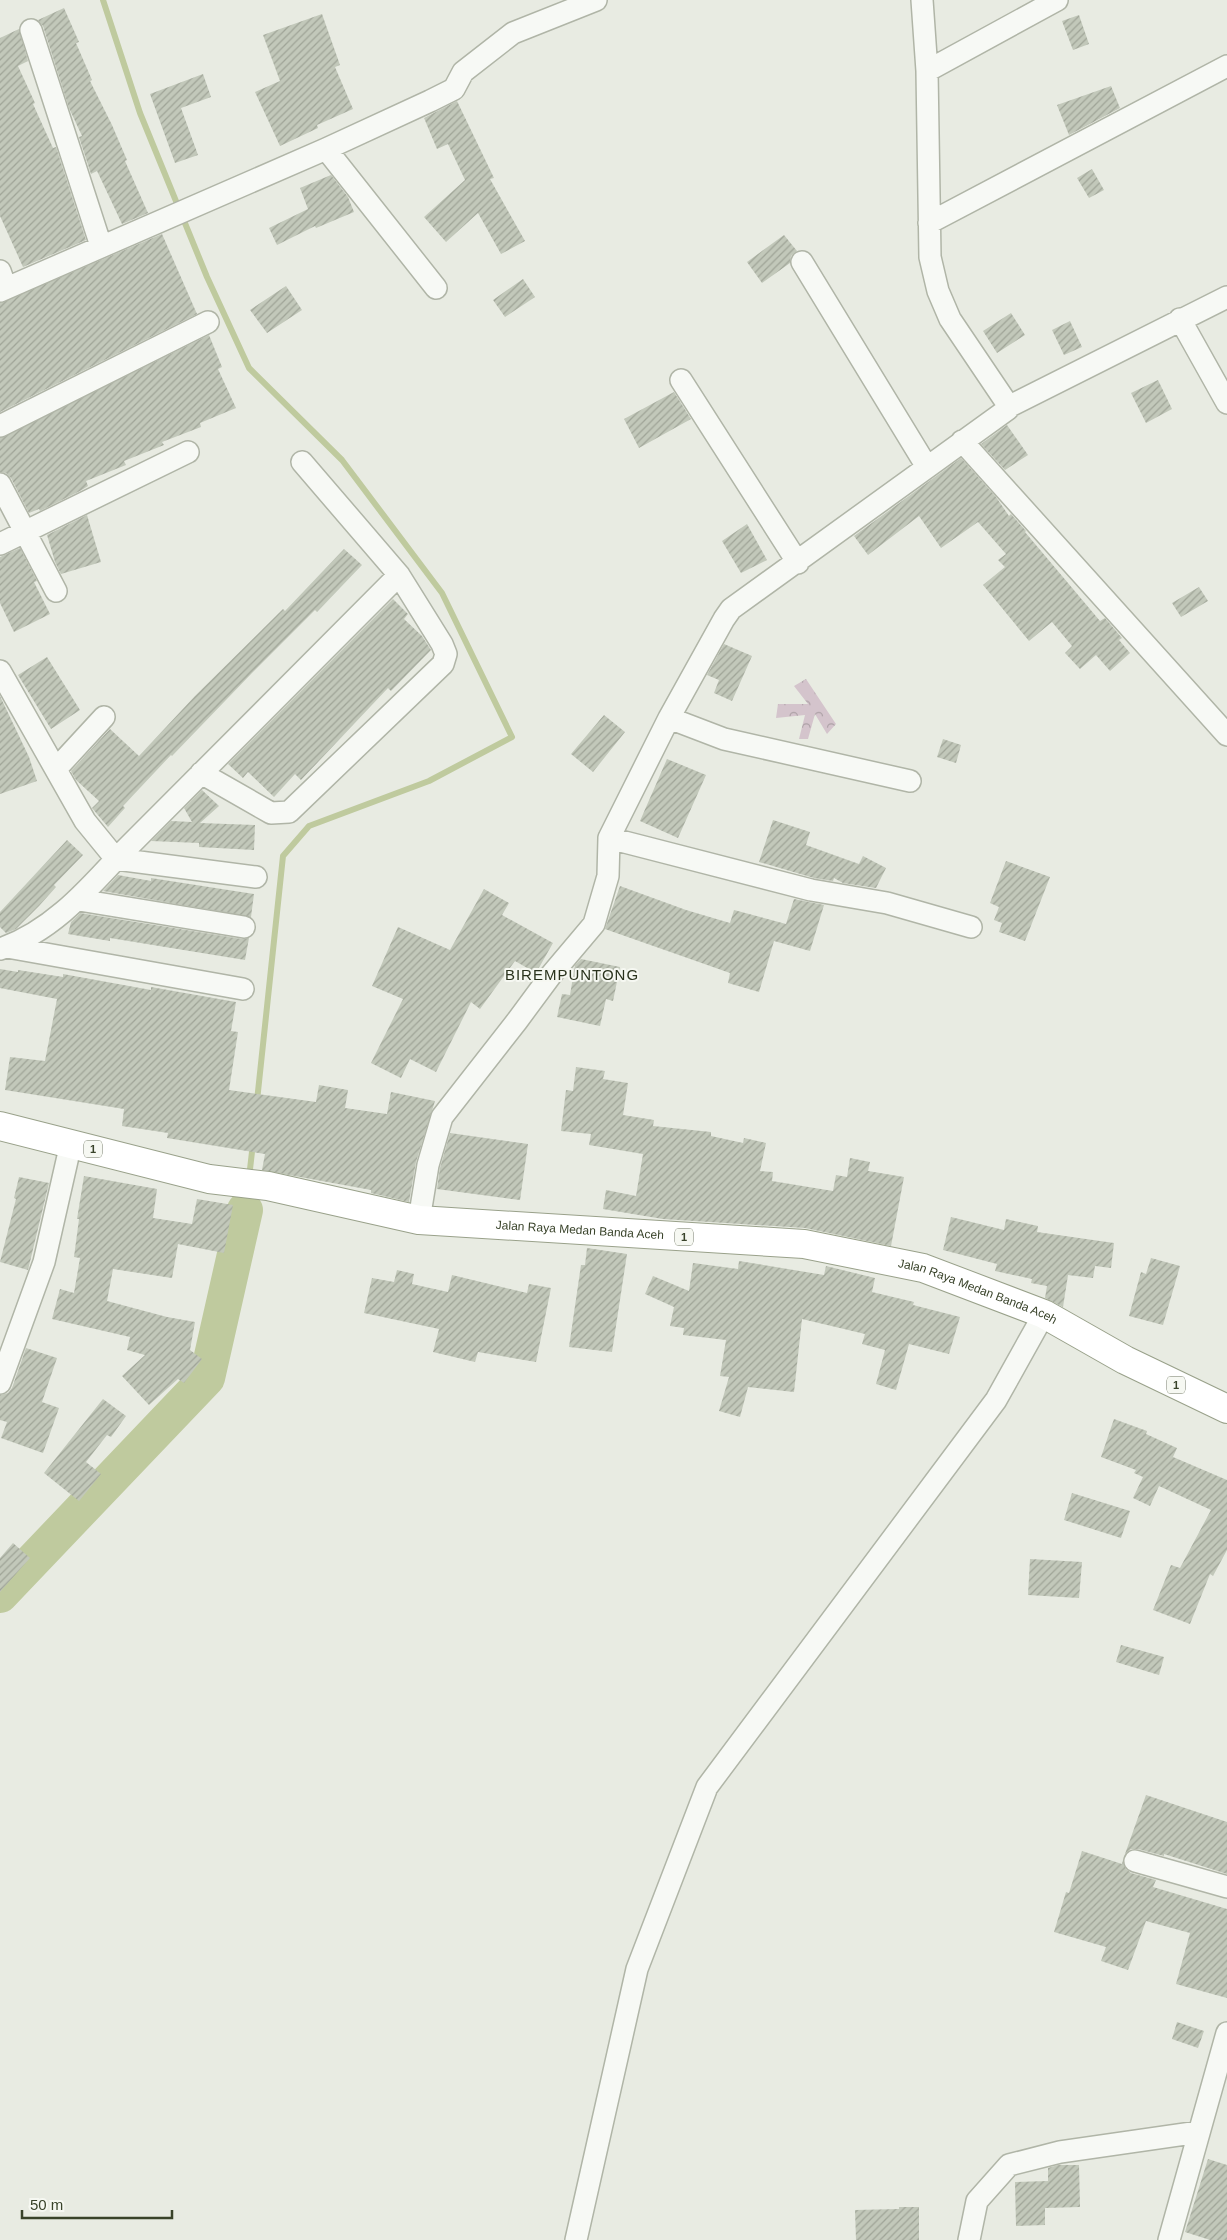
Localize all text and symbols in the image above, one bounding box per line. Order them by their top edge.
district label: BIREMPUNTONG [505,966,639,983]
road number: 1 [84,1140,102,1158]
street label: Jalan Raya Medan Banda Aceh [495,1218,664,1242]
road number: 1 [675,1228,693,1246]
street label: Jalan Raya Medan Banda Aceh [897,1256,1059,1327]
road number: 1 [1167,1376,1185,1394]
scale bar [22,2188,172,2220]
text: 50 m [30,2196,63,2213]

